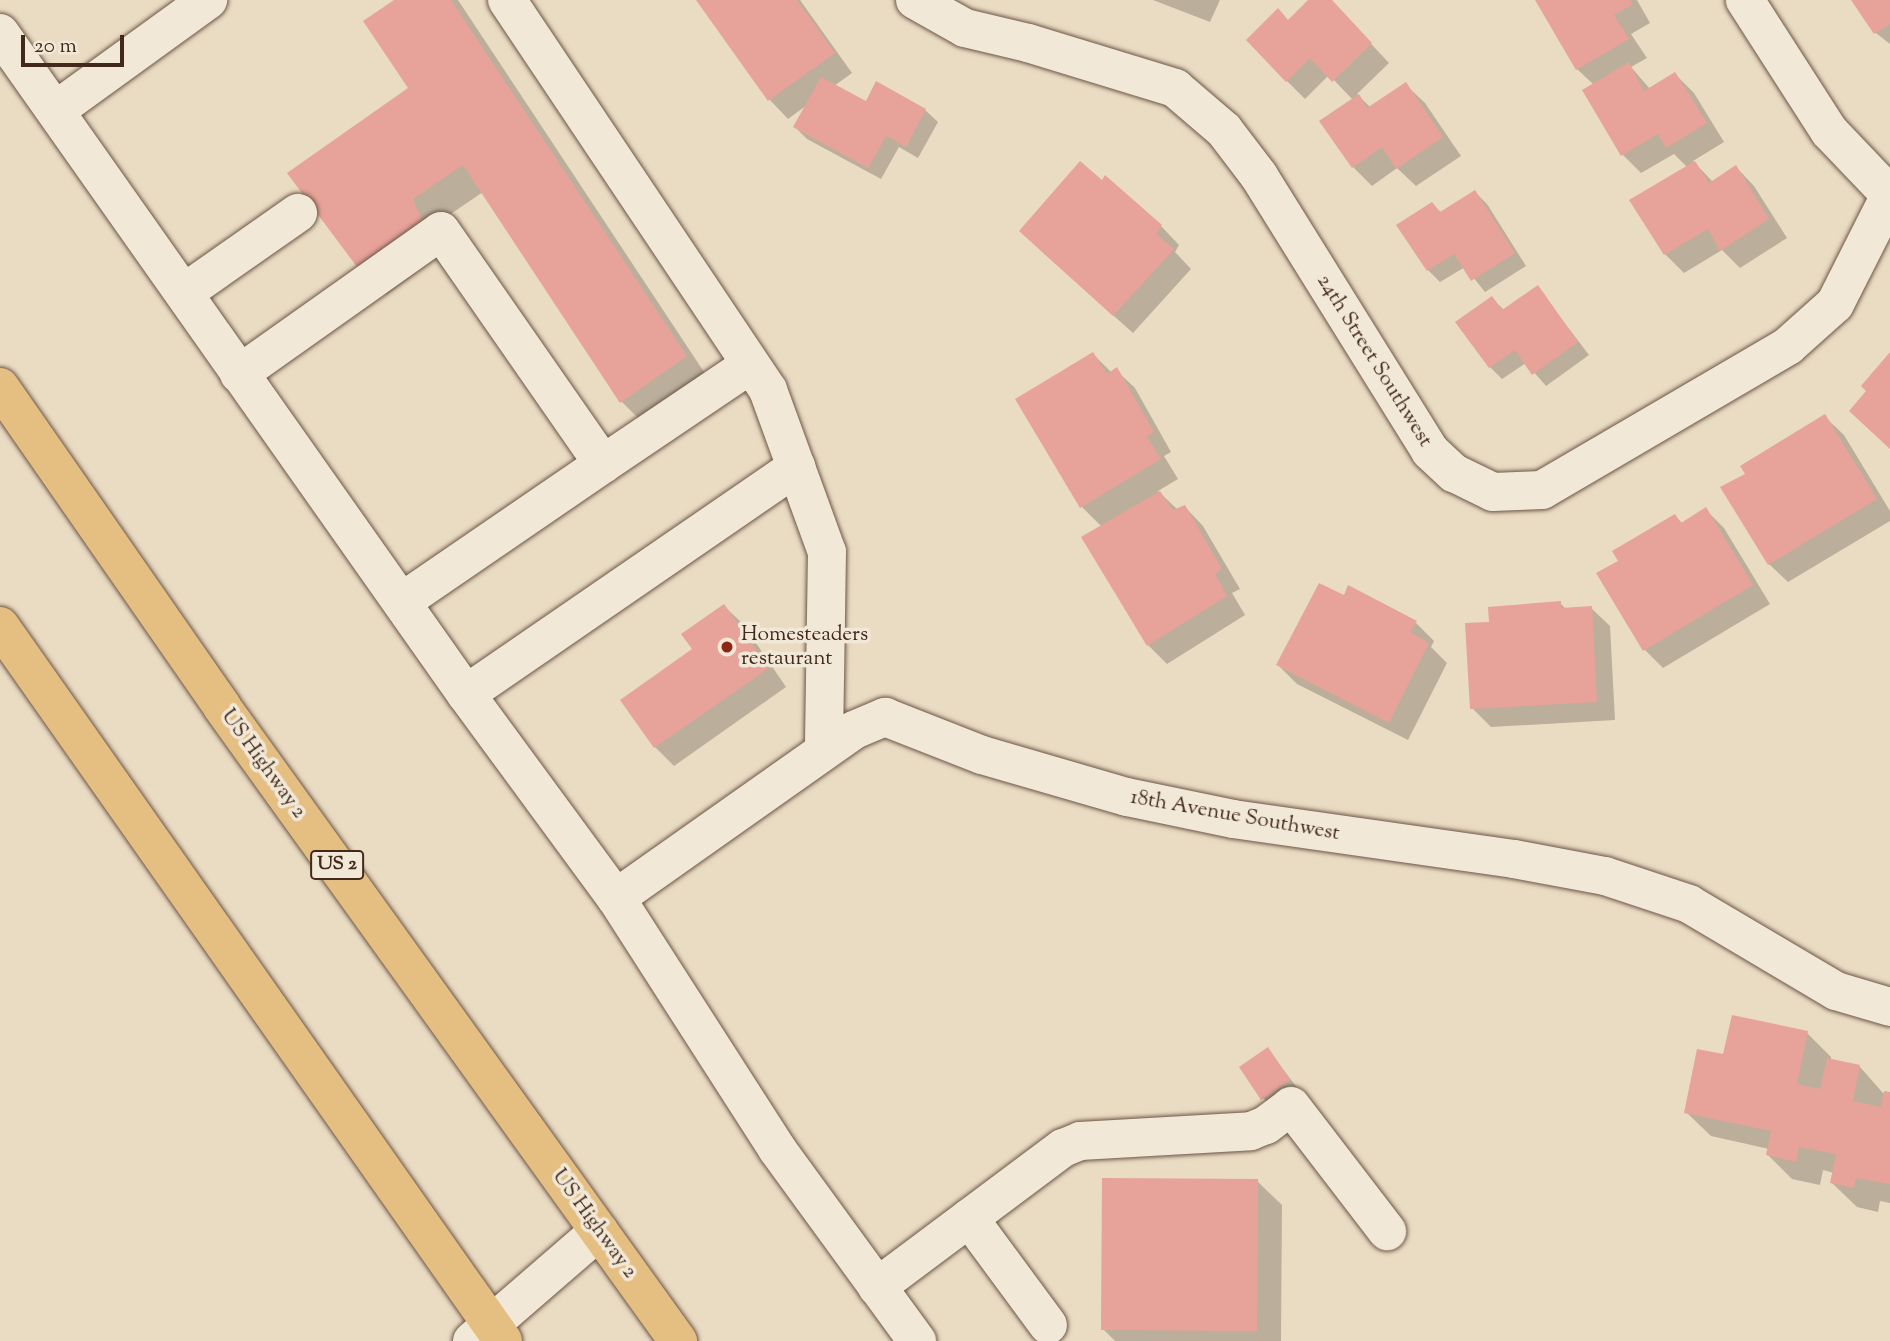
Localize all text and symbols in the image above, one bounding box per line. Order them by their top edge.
scale bar [24,21,128,65]
text: 20 m [34,32,77,62]
street label: 24th Street Southwest [1311,270,1437,452]
place label: Homesteaders restaurant [741,622,868,672]
marker: Homesteaders restaurant [719,639,735,655]
street label: US Highway 2 [215,704,311,824]
street label: 18th Avenue Southwest [1128,785,1342,847]
road number: US 2 [309,850,365,880]
street label: US Highway 2 [546,1164,642,1284]

